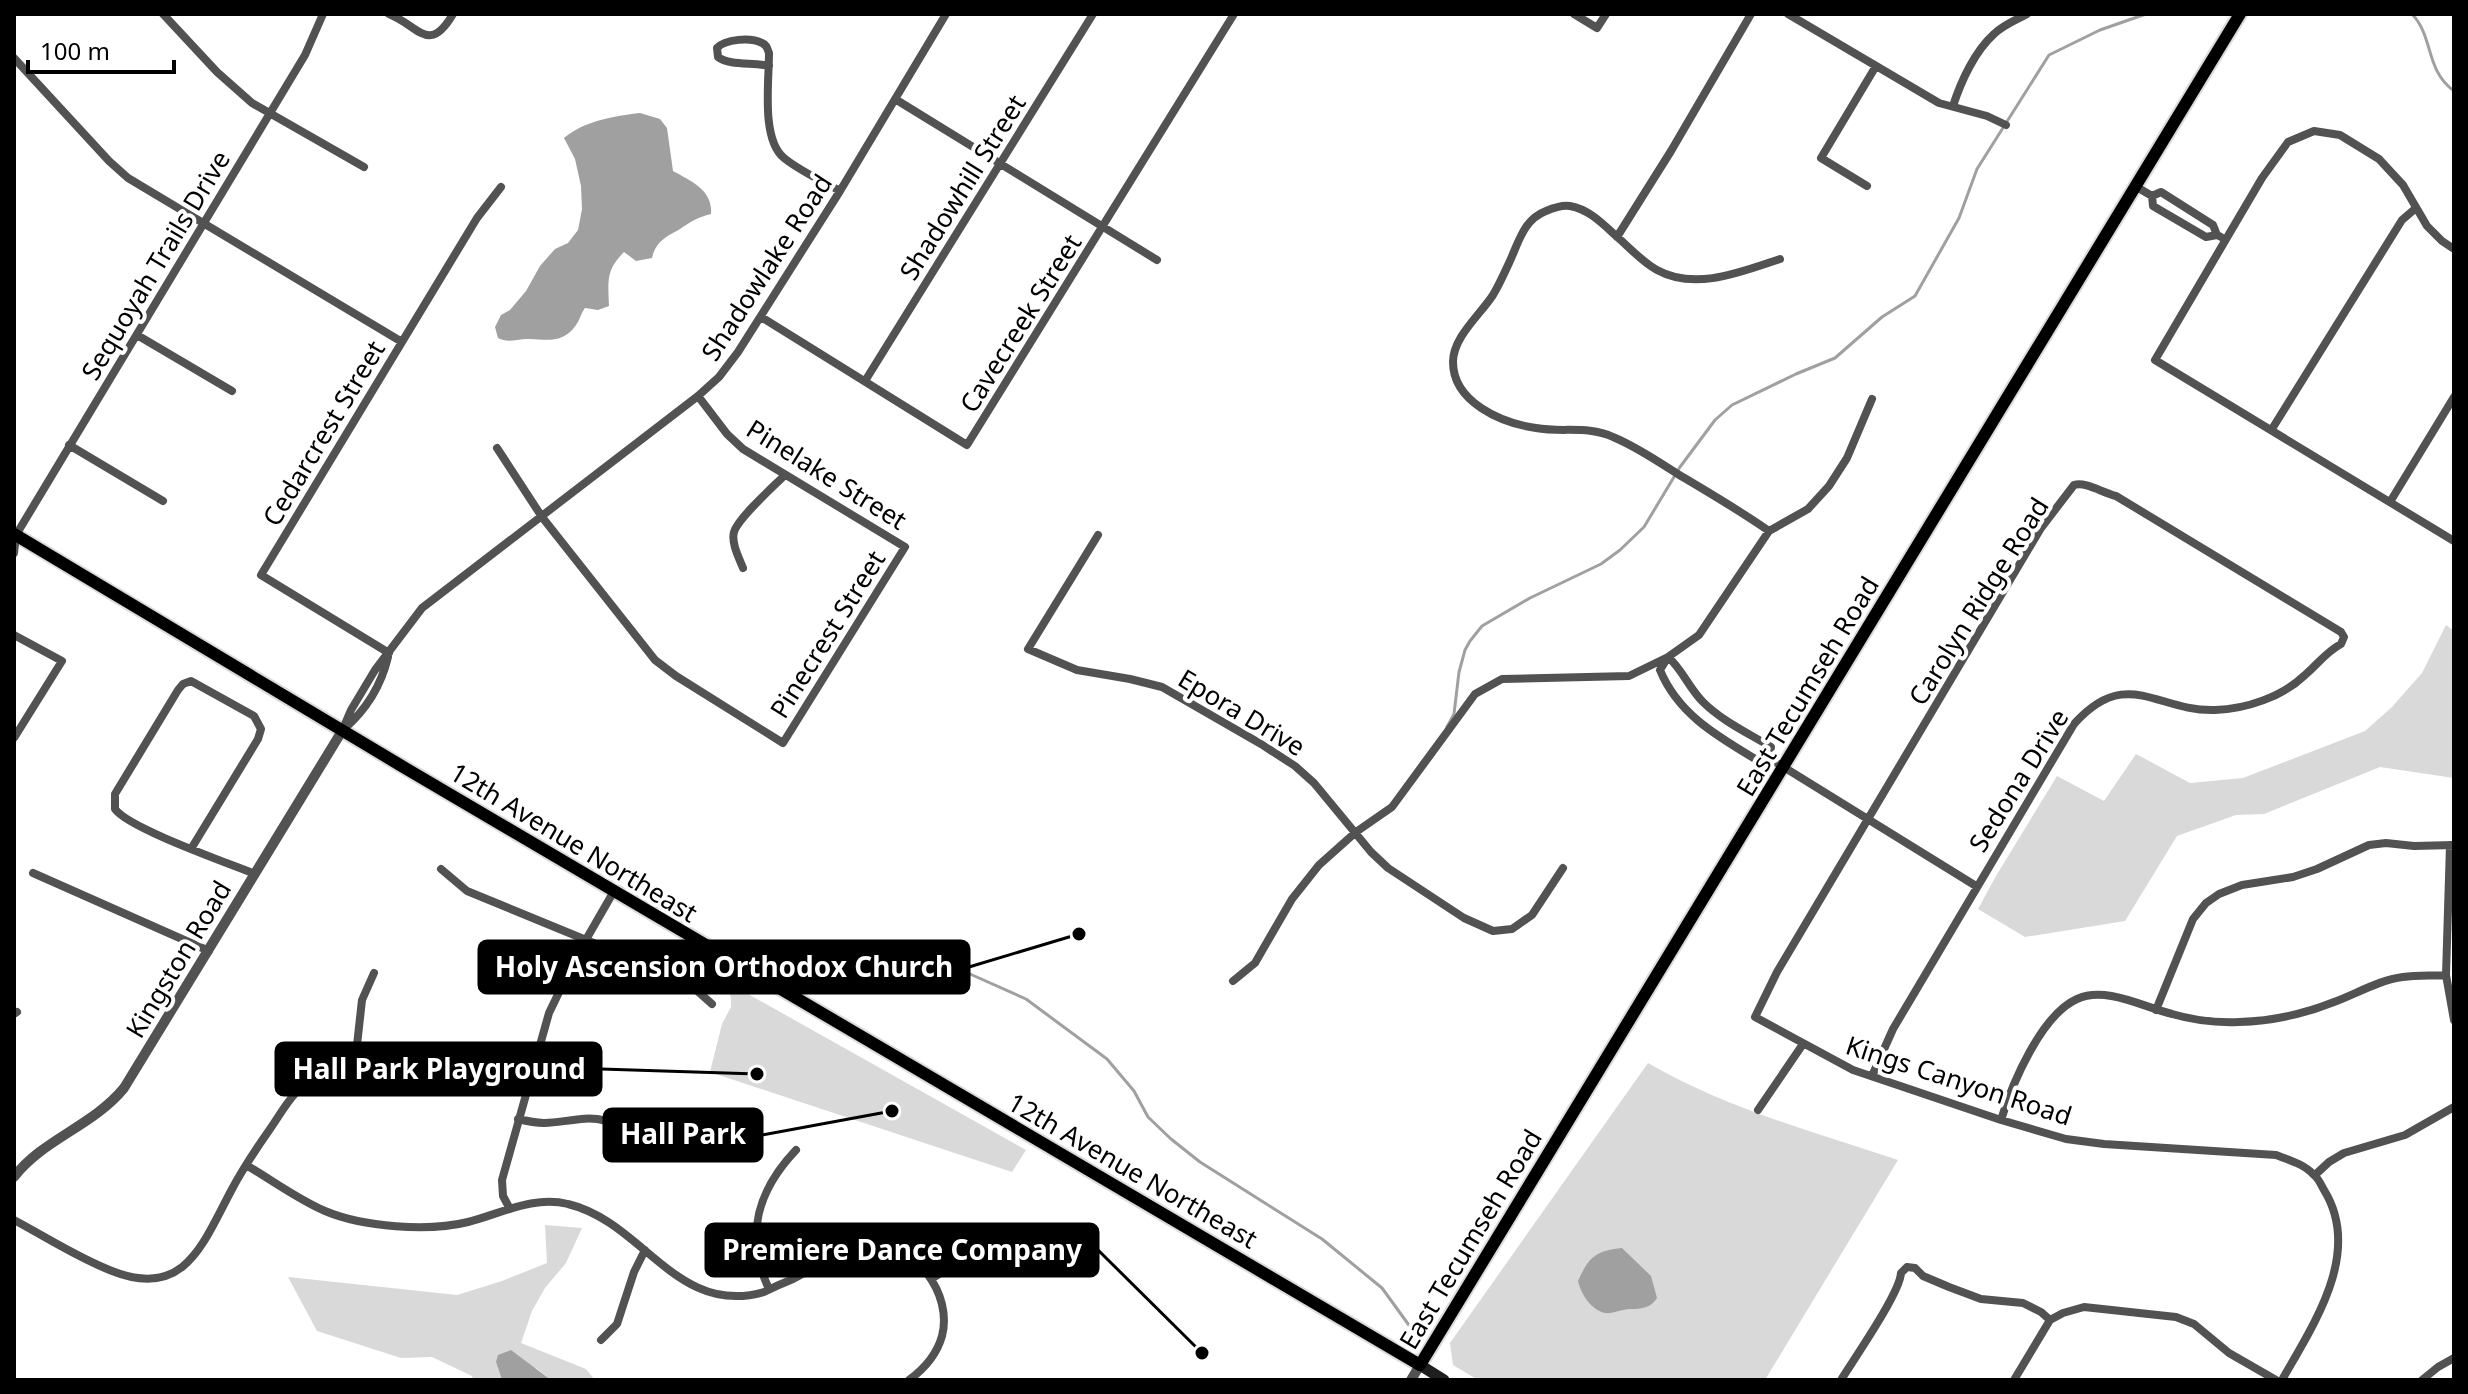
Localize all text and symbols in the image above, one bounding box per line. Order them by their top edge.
scale bar [28,24,174,74]
text: 100 m [40,34,110,67]
street label: Shadowhill Street [891,88,1033,286]
street label: Sequoyah Trails Drive [72,144,238,386]
street label: Shadowlake Road [692,167,840,367]
street label: Cavecreek Street [951,227,1089,419]
street label: Cedarcrest Street [253,334,393,532]
street label: Pinelake Street [740,410,914,538]
street label: Carolyn Ridge Road [1900,490,2056,712]
street label: Pinecrest Street [761,543,893,725]
street label: East Tecumseh Road [1727,569,1887,803]
street label: Epora Drive [1172,660,1312,764]
street label: Sedona Drive [1960,702,2076,858]
street label: 12th Avenue Northeast [444,754,704,930]
street label: Kingston Road [117,874,239,1044]
callout: Holy Ascension Orthodox Church [479,941,969,993]
text: Holy Ascension Orthodox Church [495,947,953,985]
street label: Kings Canyon Road [1841,1026,2077,1134]
callout: Hall Park Playground [276,1043,601,1095]
text: Hall Park Playground [292,1049,586,1087]
street label: 12th Avenue Northeast [1002,1084,1264,1256]
callout: Hall Park [604,1109,762,1161]
text: Hall Park [620,1114,747,1152]
street label: East Tecumseh Road [1390,1122,1550,1356]
callout: Premiere Dance Company [706,1224,1098,1276]
text: Premiere Dance Company [722,1230,1082,1268]

